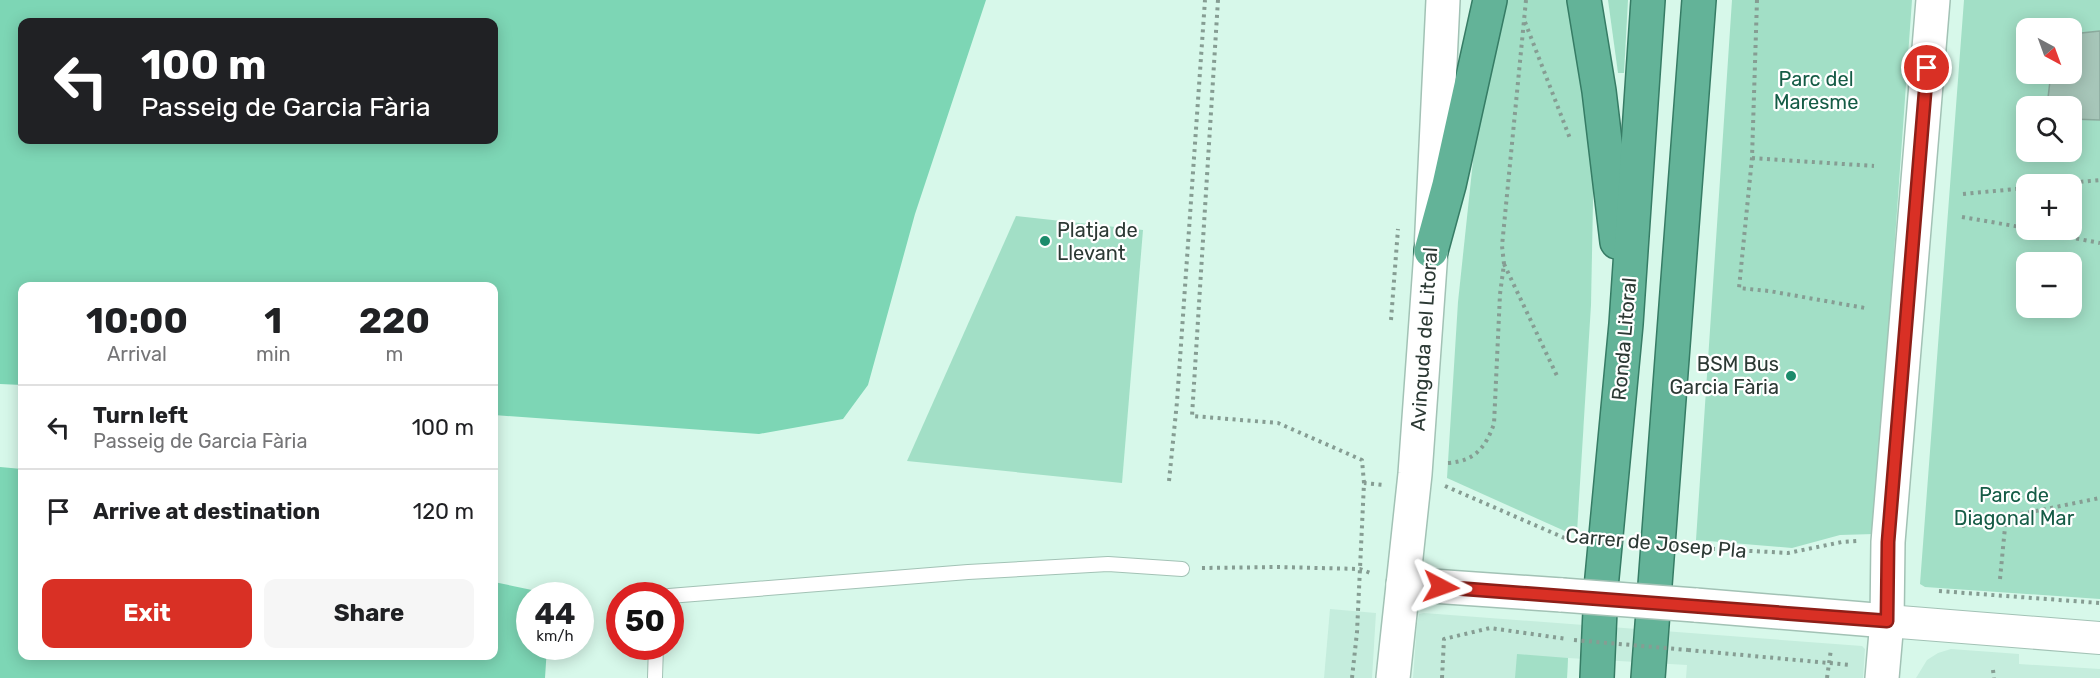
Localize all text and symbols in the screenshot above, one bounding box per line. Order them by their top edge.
north arrow [2016,18,2082,84]
map controls [2016,18,2082,318]
text: 100 m [141,40,266,90]
icon: left [42,42,120,120]
pin [1901,42,1952,93]
icon: arrive [1910,51,1943,84]
park label: Parc del Maresme [1774,67,1858,114]
text: Passeig de Garcia Fària [141,91,431,123]
button: search [2016,96,2082,162]
button: + [2016,174,2082,240]
place label: Platja de Llevant [1057,218,1138,265]
marker: Platja de Llevant [1038,234,1052,248]
street label: Avinguda del Litoral [1406,246,1442,432]
button: − [2016,252,2082,318]
street label: Ronda Litoral [1607,277,1641,401]
text: 10:00 [86,299,188,342]
text: 1 [264,299,282,342]
text: 220 [359,299,430,342]
text: Arrival [107,342,167,366]
text: min [256,342,291,366]
text: m [385,342,403,366]
place label: BSM Bus Garcia Fària [1669,352,1779,399]
marker: BSM Bus Garcia Fària [1784,369,1798,383]
text: Turn left [93,402,188,429]
icon: left [42,411,75,444]
text: 100 m [412,414,474,441]
text: Passeig de Garcia Fària [93,429,307,453]
park label: Parc de Diagonal Mar [1954,483,2075,530]
icon: arrive [42,495,75,528]
text: Arrive at destination [93,498,320,525]
text: 120 m [413,498,474,525]
street label: Carrer de Josep Pla [1564,523,1748,563]
position arrow [1409,555,1473,619]
button: Exit [42,579,252,648]
button: Share [264,579,474,648]
speed limit sign: 50 [606,582,684,660]
text: 44 [535,596,575,632]
text: km/h [536,627,574,645]

